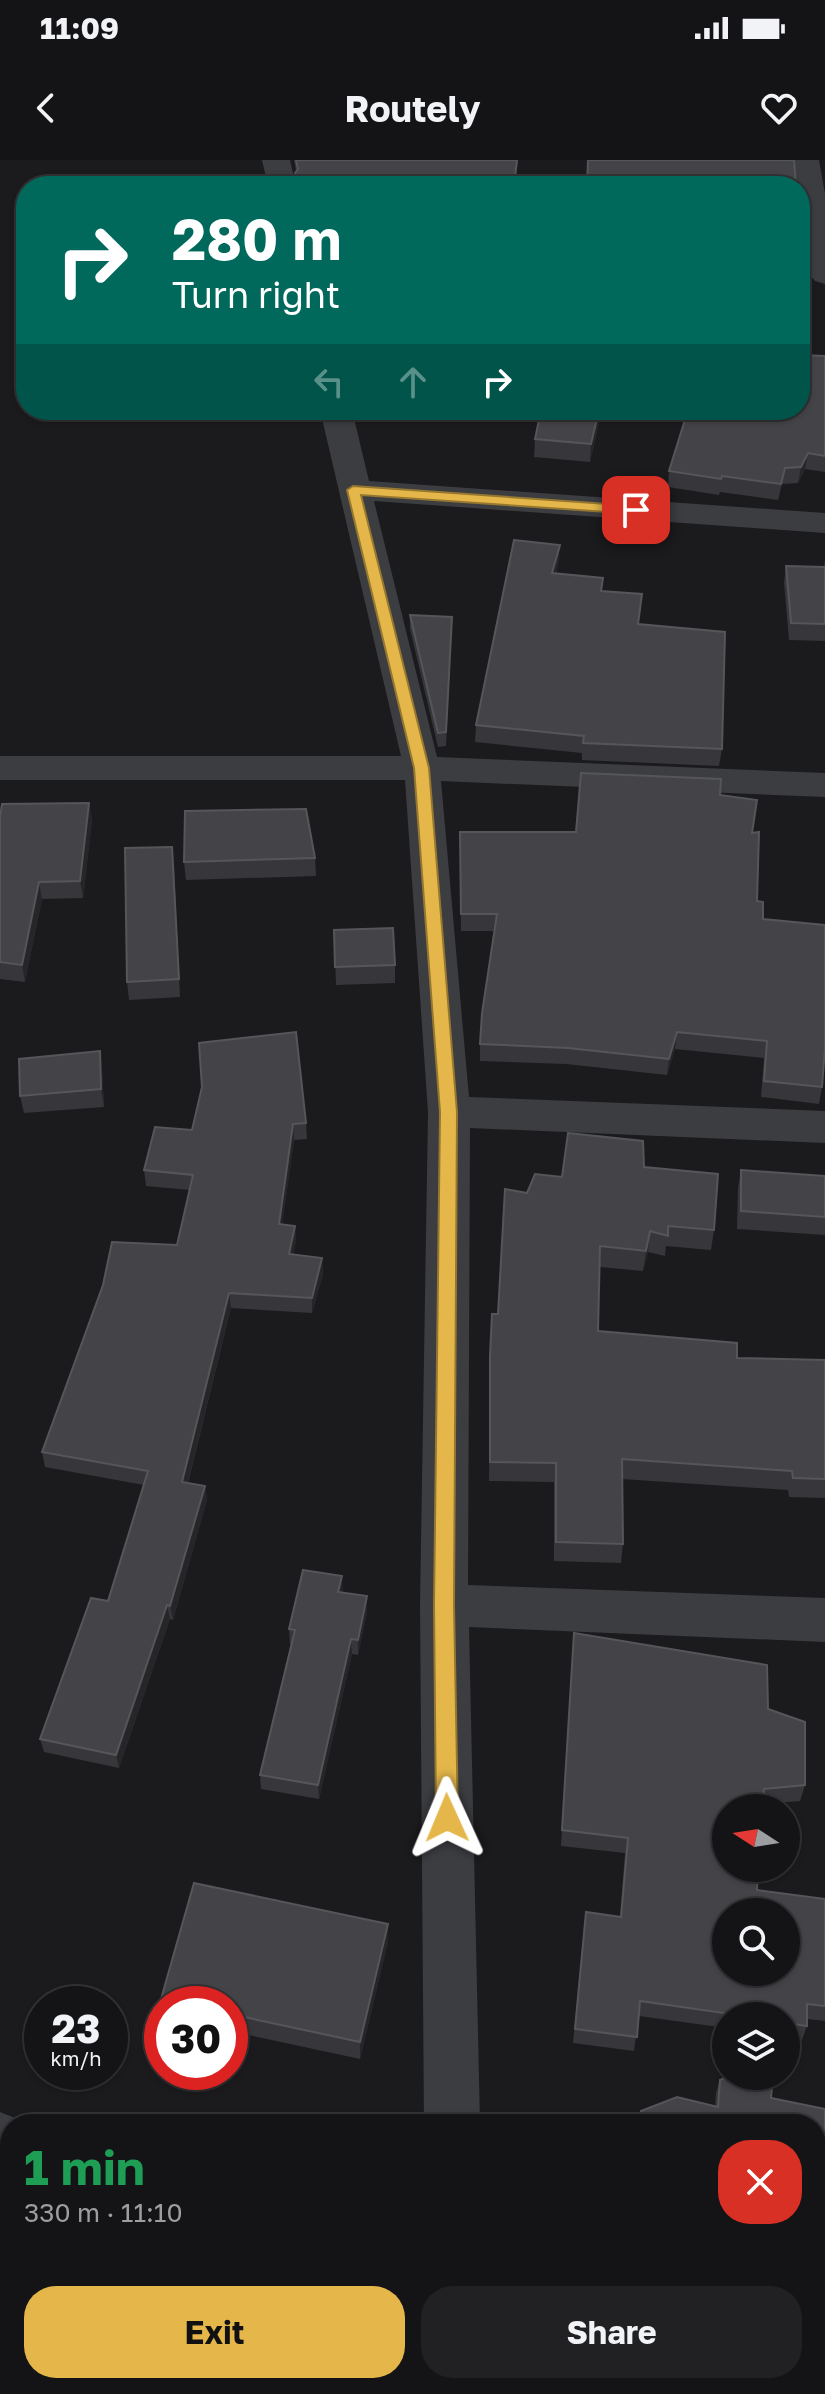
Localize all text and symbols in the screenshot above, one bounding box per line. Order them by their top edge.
text: 11:09 [40,10,119,46]
icon: back [24,86,68,130]
icon: heart [757,86,801,130]
text: Routely [344,87,481,130]
text: 280 m [172,205,341,272]
icon: right [40,208,144,312]
text: Turn right [172,273,340,316]
icon: left [307,360,351,404]
icon: ahead [391,360,435,404]
icon: right [475,360,519,404]
pin [602,476,670,544]
icon: arrive [614,488,658,532]
position arrow [405,1776,489,1860]
north arrow [712,1794,800,1882]
map controls [712,1794,800,2090]
button: search [712,1898,800,1986]
speed limit sign: 30 [144,1986,248,2090]
button: layers [712,2002,800,2090]
text: 23 [52,2004,100,2052]
text: km/h [51,2046,101,2070]
text: 1 min [24,2138,145,2196]
button: close [718,2140,802,2224]
text: 330 m · 11:10 [24,2197,183,2228]
button: Exit [24,2286,405,2378]
button: Share [421,2286,802,2378]

